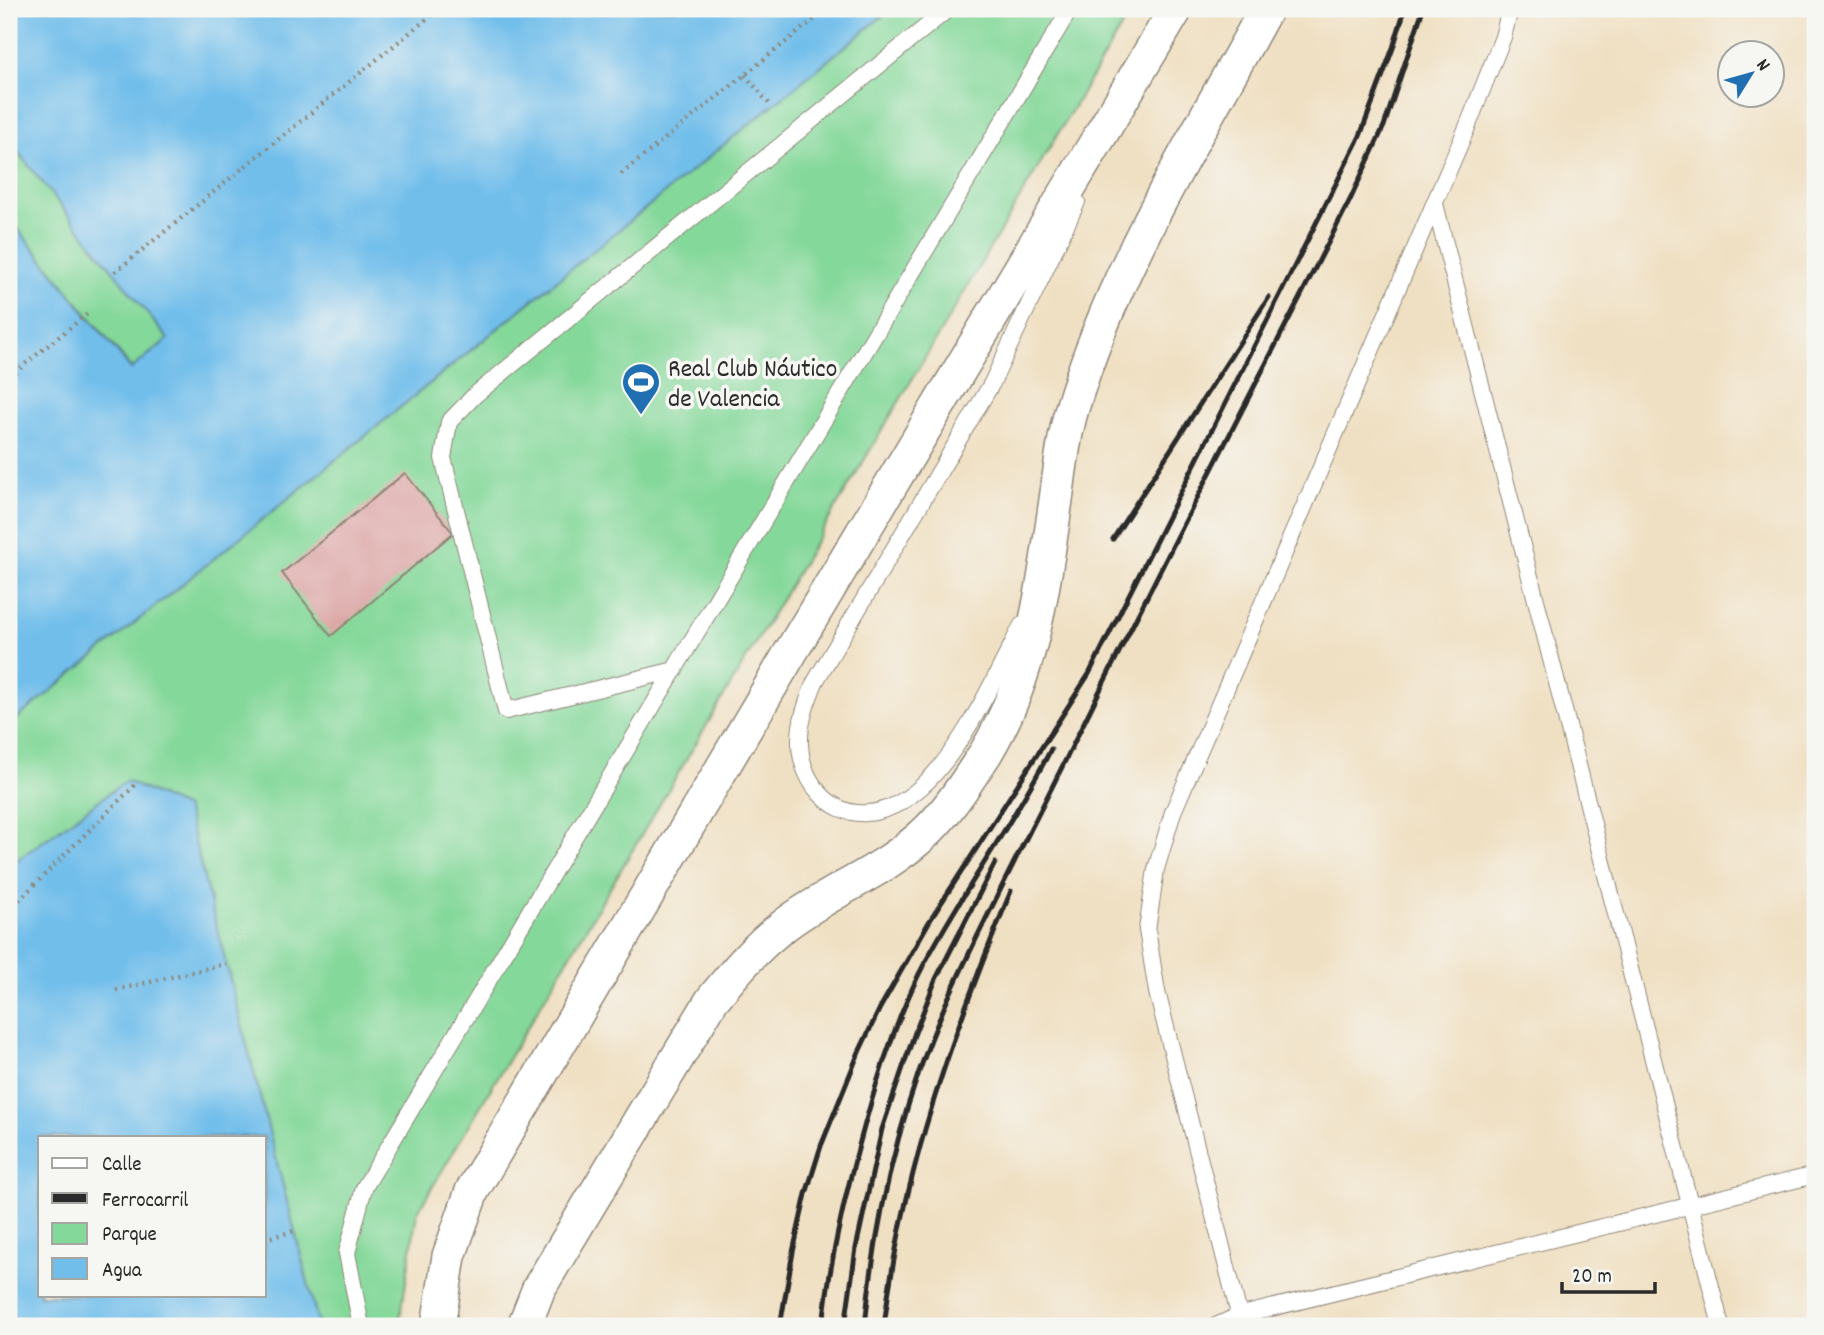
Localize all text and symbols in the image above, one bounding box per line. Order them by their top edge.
north arrow [1716,38,1786,108]
text: N [1748,54,1775,78]
place label: Real Club Náutico de Valencia [668,352,837,419]
sports icon: Real Club Náutico de Valencia [620,361,662,416]
legend [38,1136,266,1296]
text: Calle [102,1151,141,1181]
text: Ferrocarril [102,1187,188,1217]
text: Parque [102,1221,157,1251]
scale bar [1562,1251,1654,1295]
text: Agua [102,1257,143,1287]
text: 20 m [1572,1263,1612,1293]

